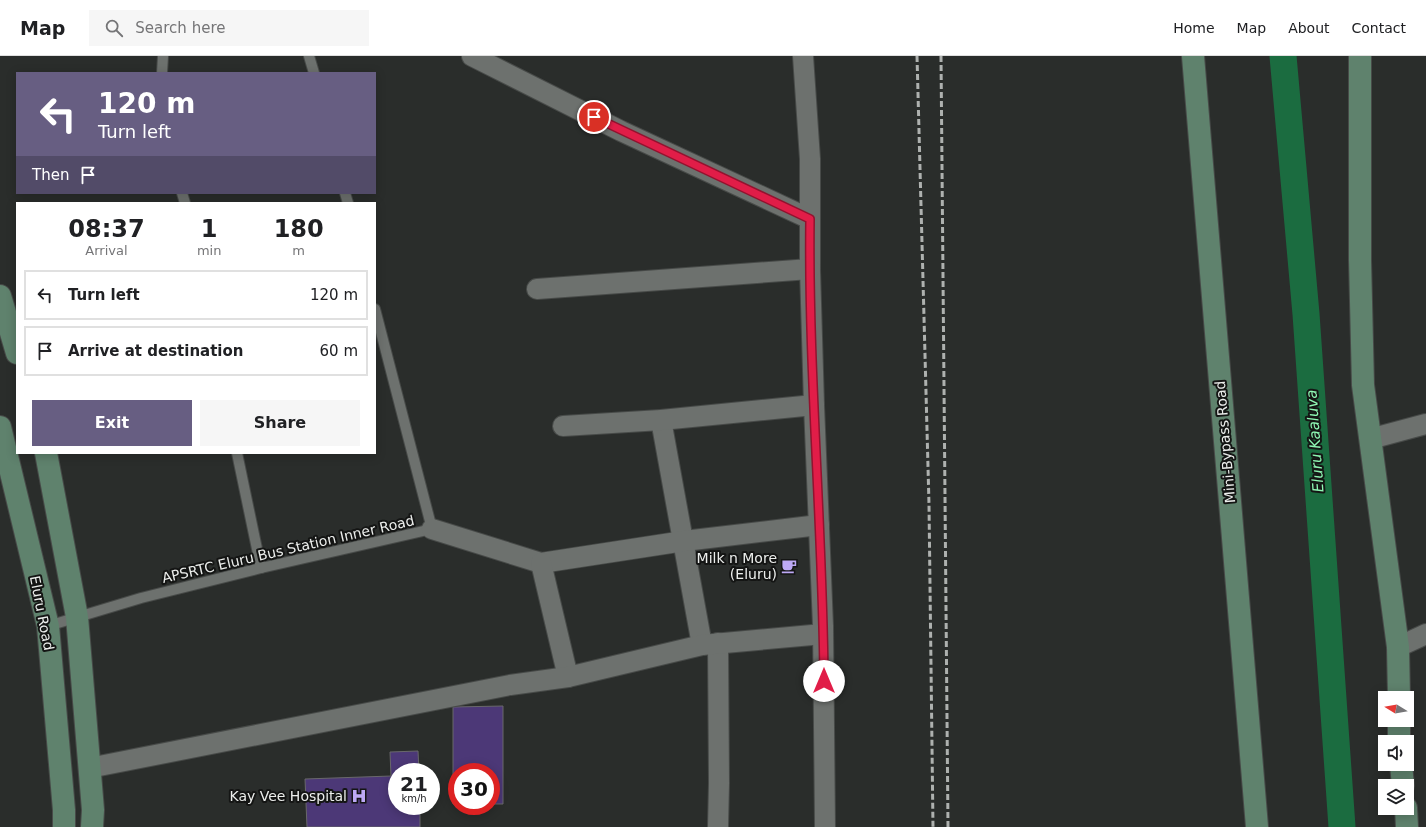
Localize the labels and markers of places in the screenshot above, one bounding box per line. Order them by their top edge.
pin [577,100,611,134]
place label: Milk n More (Eluru) [697,550,777,582]
cafe icon: Milk n More (Eluru) [780,557,798,575]
hospital icon: Kay Vee Hospital [350,787,368,805]
place label: Kay Vee Hospital [229,788,347,804]

